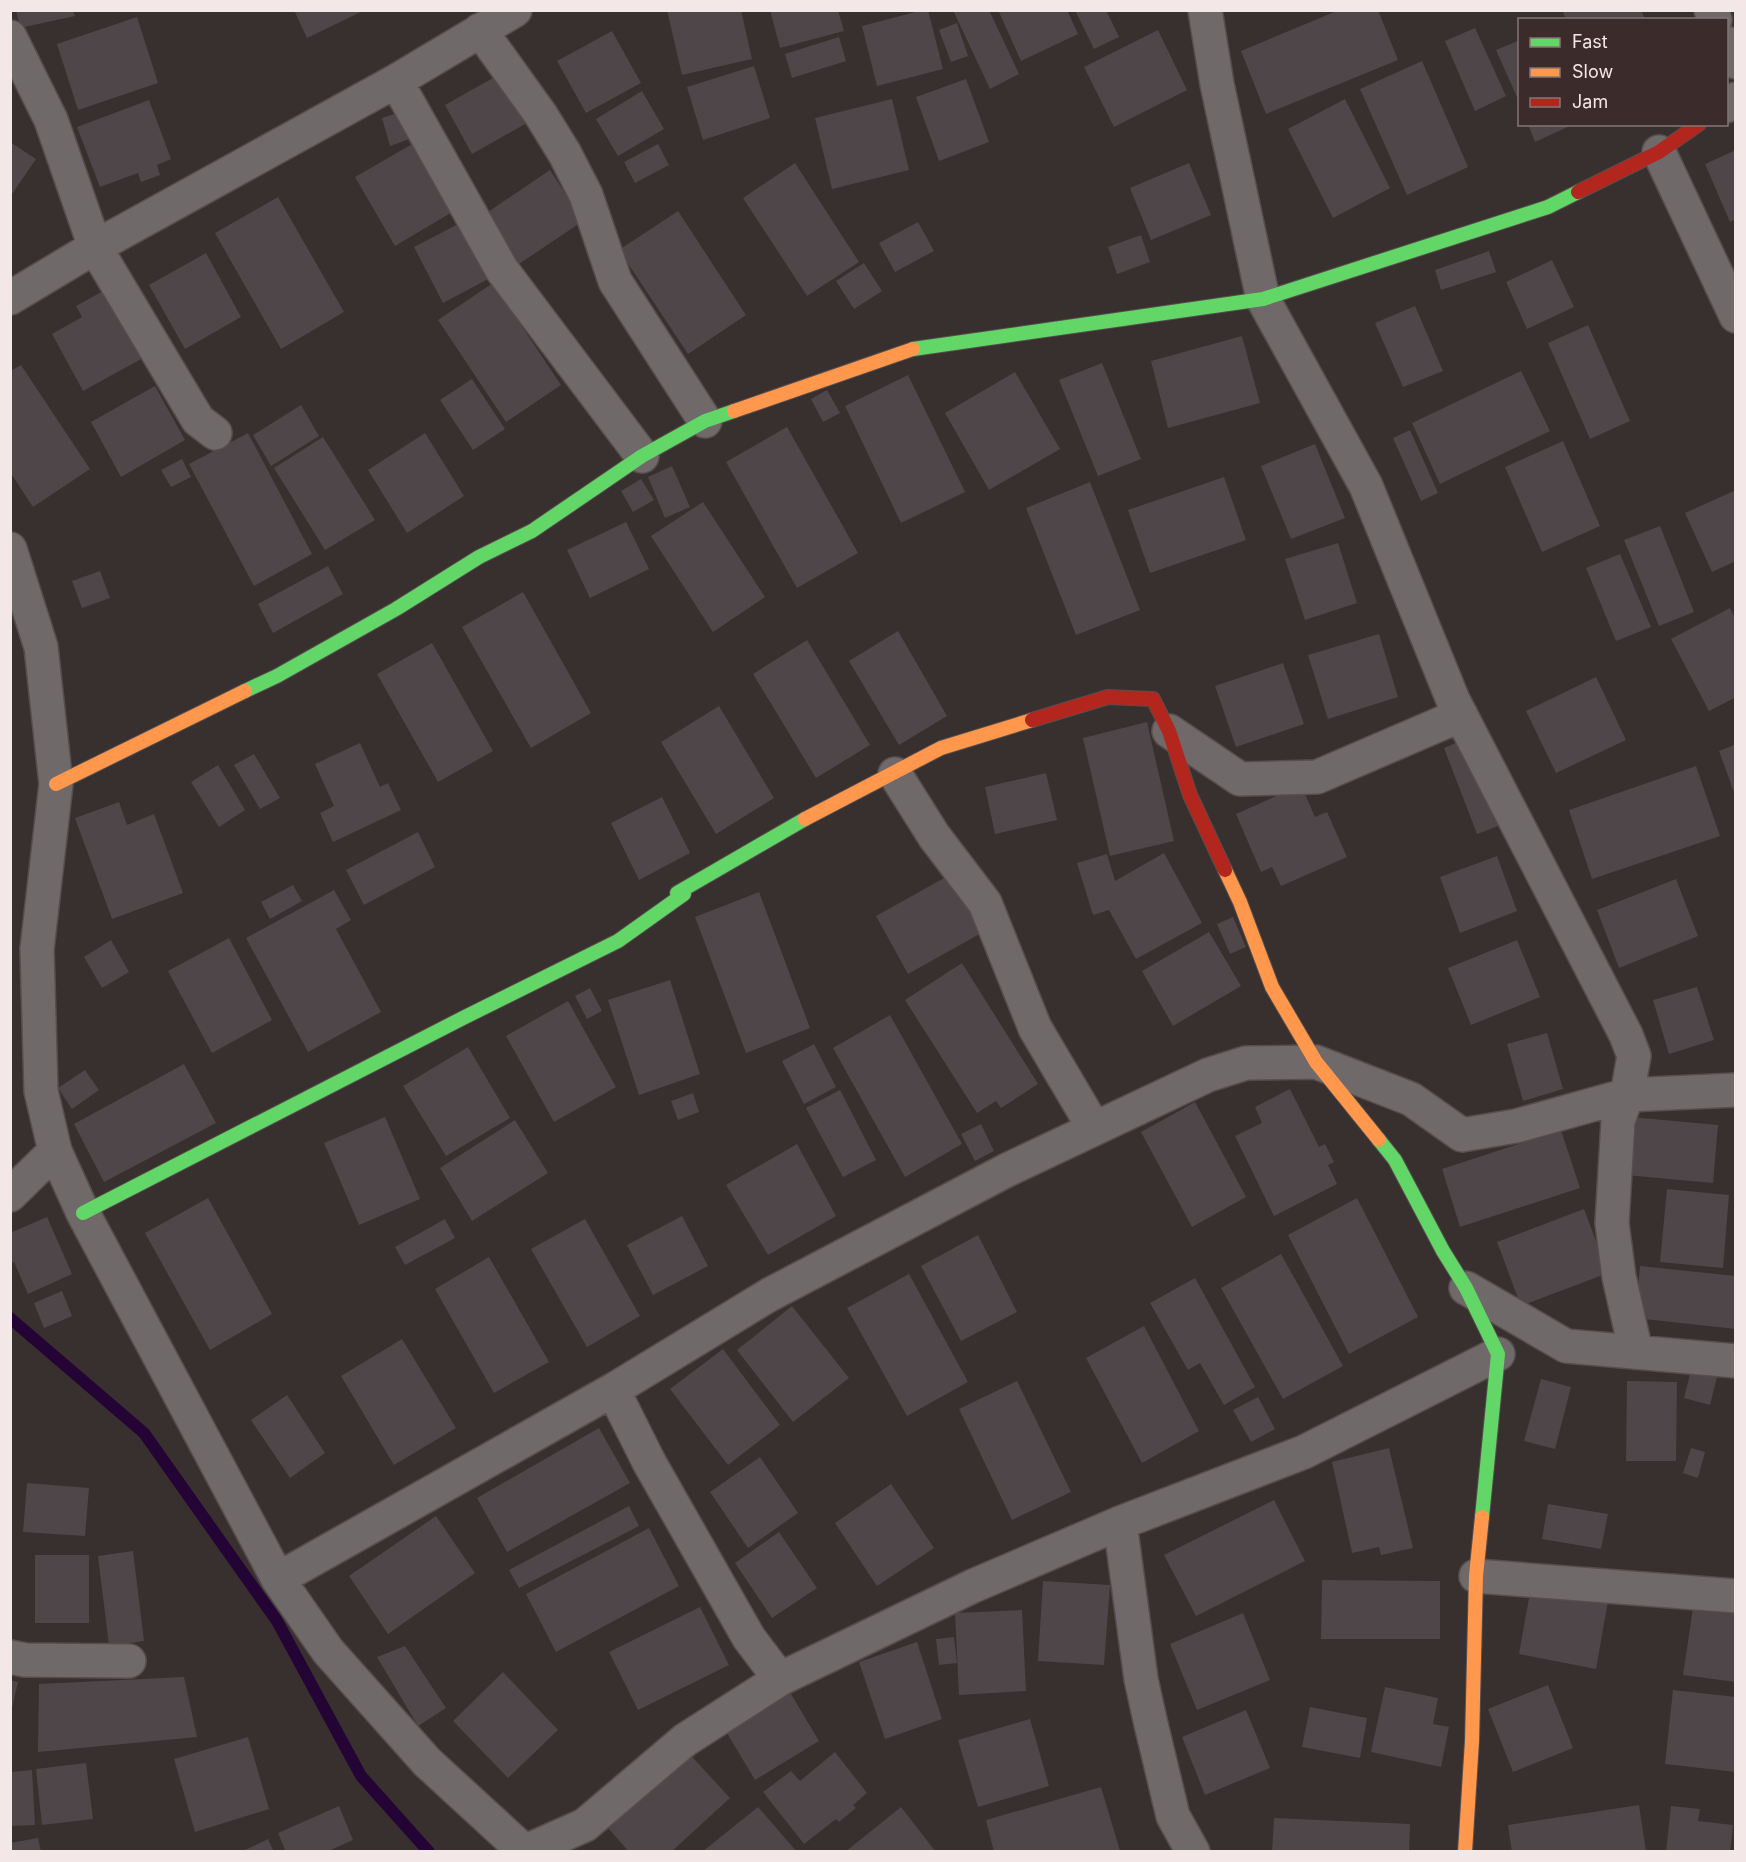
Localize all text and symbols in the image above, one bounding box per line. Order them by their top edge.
legend [1518,18,1728,126]
text: Fast [1572,31,1608,52]
text: Slow [1572,61,1613,82]
text: Jam [1572,91,1608,112]

